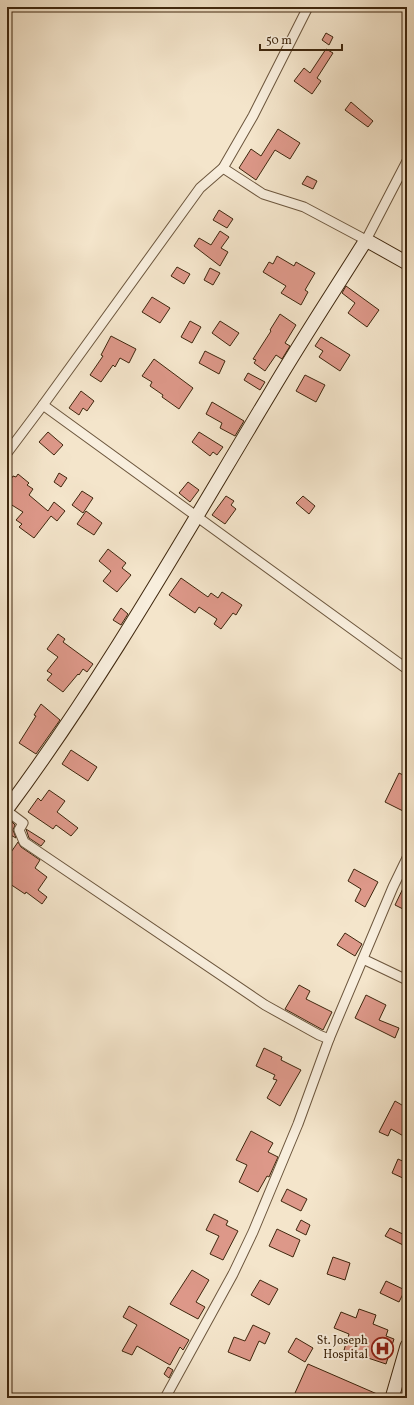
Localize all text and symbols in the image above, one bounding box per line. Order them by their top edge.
scale bar [260,26,342,52]
text: 50 m [266,33,292,49]
place label: St. Joseph Hospital [317,1333,368,1363]
hospital icon: St. Joseph Hospital [370,1335,396,1361]

